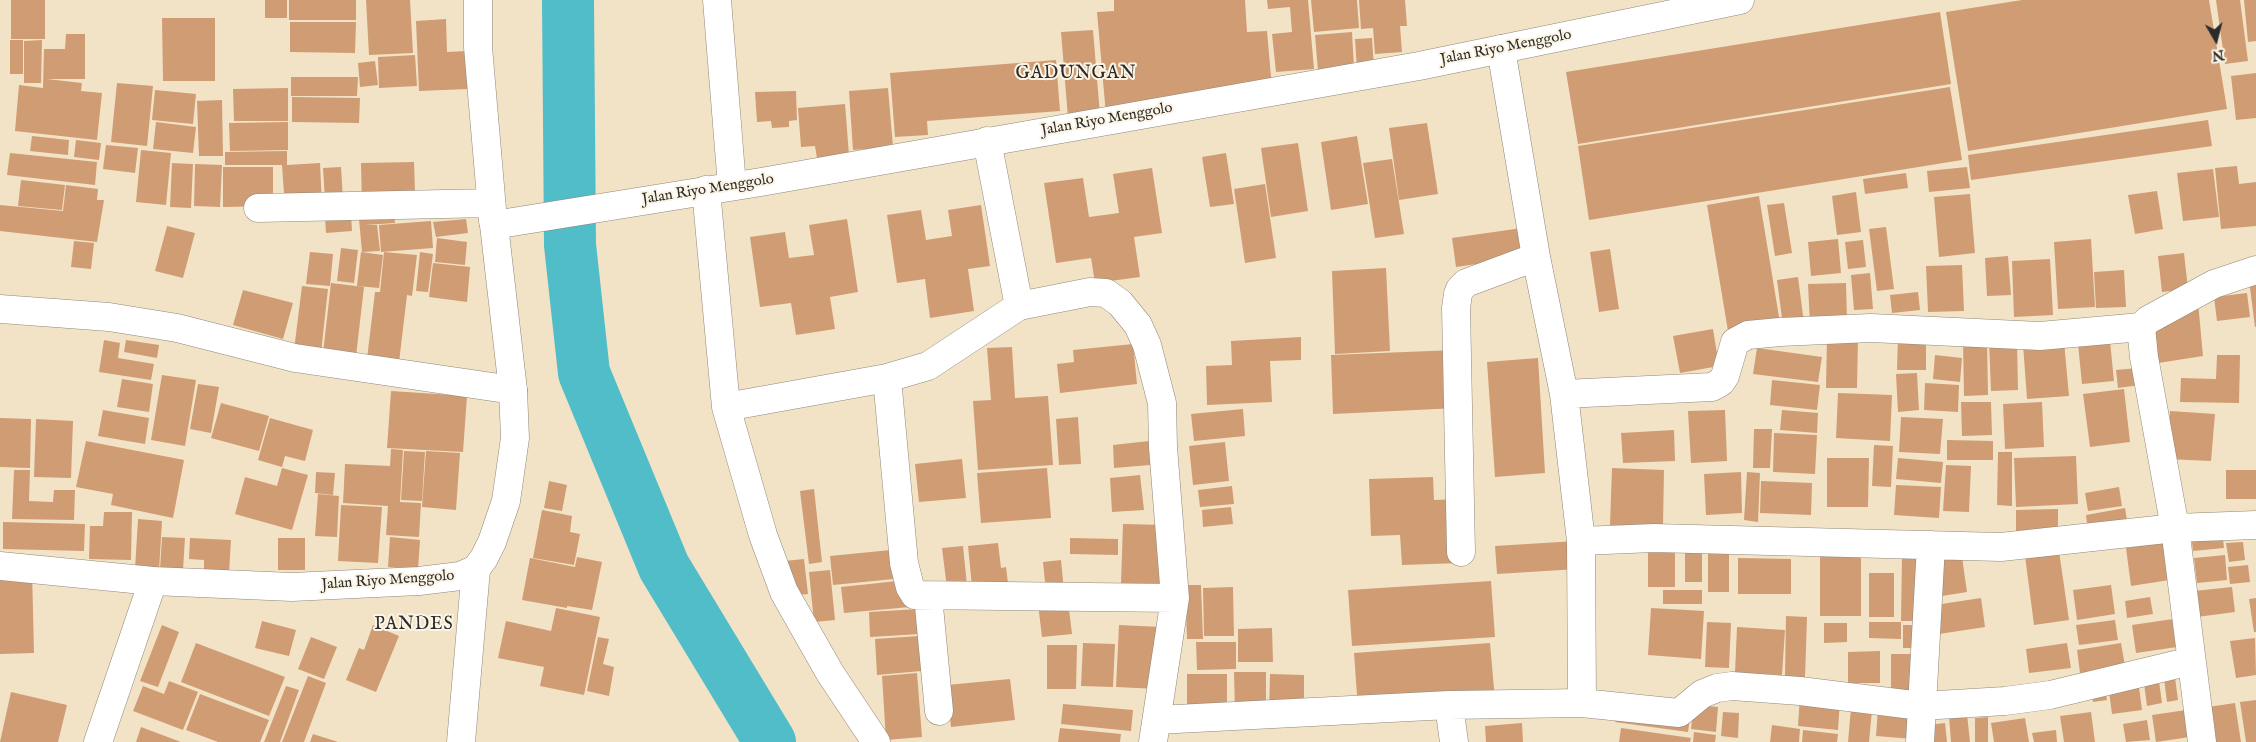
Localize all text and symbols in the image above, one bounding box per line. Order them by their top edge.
north arrow [2191,15,2241,65]
street label: Jalan Riyo Menggolo [1439,26,1573,70]
text: N [2211,45,2225,65]
district label: GADUNGAN [1014,63,1138,85]
street label: Jalan Riyo Menggolo [1040,100,1174,140]
street label: Jalan Riyo Menggolo [641,171,775,209]
street label: Jalan Riyo Menggolo [321,567,455,595]
district label: PANDES [373,614,455,636]

